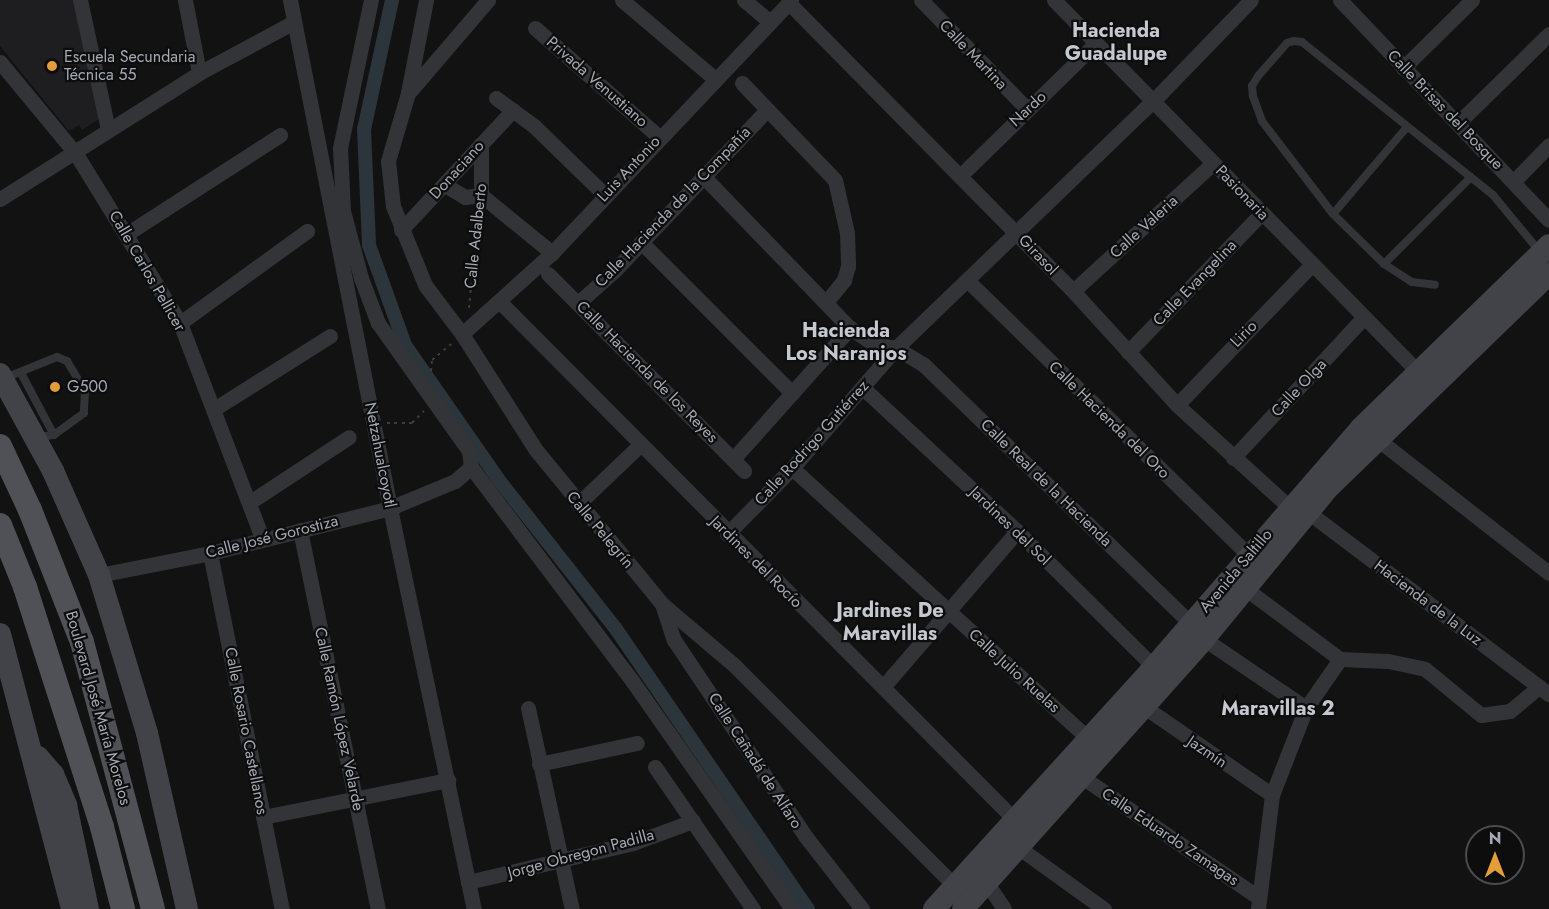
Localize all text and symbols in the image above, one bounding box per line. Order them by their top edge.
street label: Calle Martina [935,16,1011,94]
district label: Hacienda Guadalupe [1065,19,1167,66]
street label: Privada Venustiano [542,33,652,131]
street label: Calle Brisas del Bosque [1383,46,1507,174]
place label: Escuela Secundaria Técnica 55 [64,47,195,85]
marker: Escuela Secundaria Técnica 55 [45,59,59,73]
street label: Nardo [1006,87,1050,131]
street label: Calle Hacienda de la Compañía [591,123,755,291]
street label: Luis Antonio [593,132,665,206]
street label: Donaciano [426,137,488,203]
street label: Pasionaria [1211,162,1273,224]
street label: Calle Adalberto [461,183,491,289]
street label: Calle Valeria [1106,191,1182,263]
street label: Calle Carlos Pellicer [105,207,189,335]
street label: Girasol [1014,231,1062,279]
street label: Calle Evangelina [1149,236,1241,330]
street label: Calle Hacienda de los Reyes [572,297,722,447]
street label: Lirio [1227,317,1261,351]
district label: Hacienda Los Naranjos [786,319,906,366]
street label: Calle Olga [1267,355,1331,421]
street label: Calle Hacienda del Oro [1045,357,1173,483]
place label: G500 [67,377,108,397]
street label: Calle Rodrigo Gutiérrez [751,377,873,509]
marker: G500 [48,380,62,394]
street label: Netzahualcoyotl [360,401,400,509]
street label: Calle Real de la Hacienda [976,415,1116,551]
street label: Jardines del Sol [965,483,1055,569]
street label: Calle Pelegrín [562,488,638,572]
street label: Calle José Gorostiza [204,511,340,563]
street label: Jardines del Rocío [706,512,806,612]
street label: Avenida Saltillo [1195,525,1277,617]
street label: Hacienda de la Luz [1370,556,1486,650]
district label: Jardines De Maravillas [836,599,944,646]
street label: Boulevard José María Morelos [61,609,135,807]
street label: Calle Julio Ruelas [964,625,1064,717]
street label: Calle Ramón López Velarde [310,626,368,812]
street label: Calle Rosario Castellanos [220,646,272,816]
street label: Calle Cañadá de Alfaro [704,689,806,833]
district label: Maravillas 2 [1221,696,1335,720]
street label: Jazmín [1183,732,1231,772]
street label: Calle Eduardo Zamagas [1098,784,1242,890]
street label: Jorge Obregon Padilla [506,825,656,883]
north arrow [1465,825,1525,885]
text: N [1489,827,1501,850]

